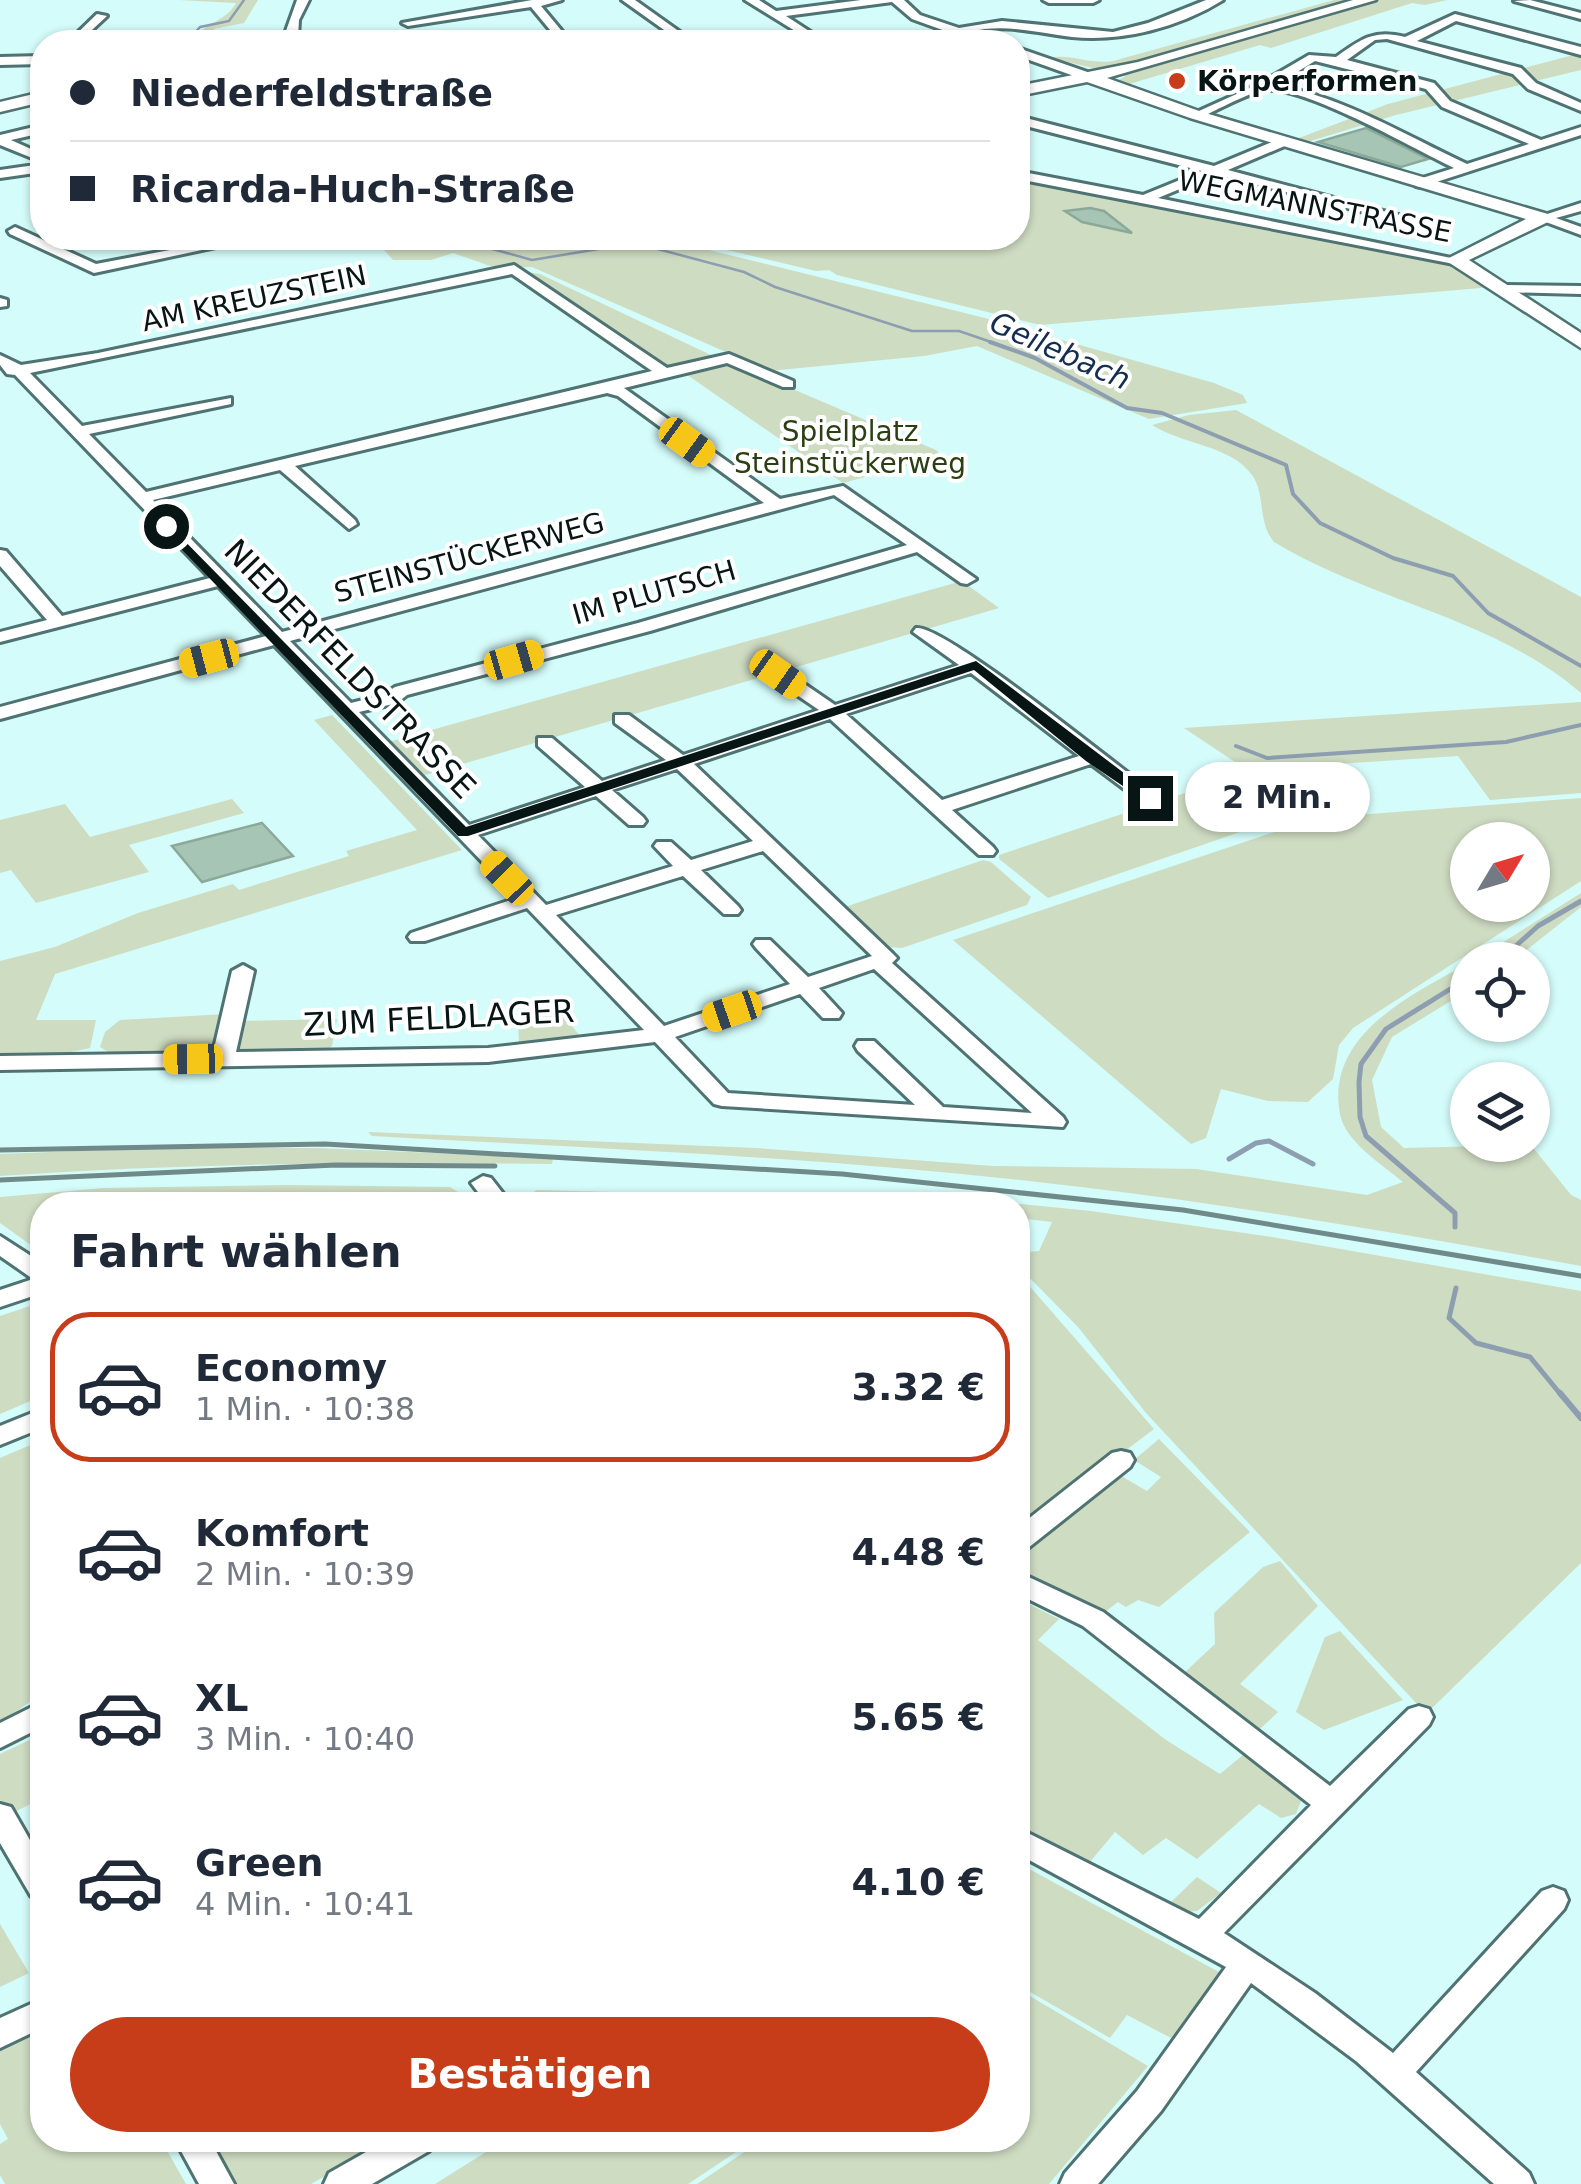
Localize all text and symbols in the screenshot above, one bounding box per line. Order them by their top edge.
place label: Körperformen [1197,65,1417,98]
marker: Körperformen [1166,70,1188,92]
text: Niederfeldstraße [130,71,493,115]
street label: WEGMANNSTRASSE [1175,164,1454,249]
text: Ricarda-Huch-Straße [130,167,575,211]
street label: AM KREUZSTEIN [139,259,369,338]
water label: Geilebach [985,304,1136,397]
car [654,412,720,472]
park label: Spielplatz Steinstückerweg [734,415,966,480]
route start [144,504,189,549]
street label: STEINSTÜCKERWEG [330,505,608,609]
street label: NIEDERFELDSTRASSE [216,532,484,806]
street label: IM PLUTSCH [569,553,740,632]
car [176,636,242,680]
car [481,637,547,683]
car [745,645,811,703]
callout: 2 Min. [1185,763,1370,833]
route end [1128,776,1173,821]
text: 2 Min. [1222,778,1333,816]
north arrow [1450,822,1550,922]
map controls [1450,822,1550,1162]
car [475,846,539,910]
button: locate [1450,942,1550,1042]
car [699,987,765,1035]
street label: ZUM FELDLAGER [303,992,575,1044]
car [163,1043,223,1075]
button: layers [1450,1062,1550,1162]
text: Fahrt wählen [70,1225,402,1278]
icon: car [75,1342,165,1432]
text: Economy [195,1346,387,1390]
text: 3.32 € [852,1365,985,1409]
text: 1 Min. · 10:38 [195,1390,415,1428]
icon: car [75,1507,165,1597]
text: Komfort [195,1511,369,1555]
text: 4.48 € [852,1530,985,1574]
text: 2 Min. · 10:39 [195,1555,415,1593]
icon: car [75,1672,165,1762]
text: XL [195,1676,249,1720]
text: 5.65 € [852,1695,985,1739]
text: 3 Min. · 10:40 [195,1720,415,1758]
icon: car [75,1837,165,1927]
text: Green [195,1841,324,1885]
text: 4.10 € [852,1860,985,1904]
text: 4 Min. · 10:41 [195,1885,415,1923]
button: Bestätigen [70,2017,990,2132]

